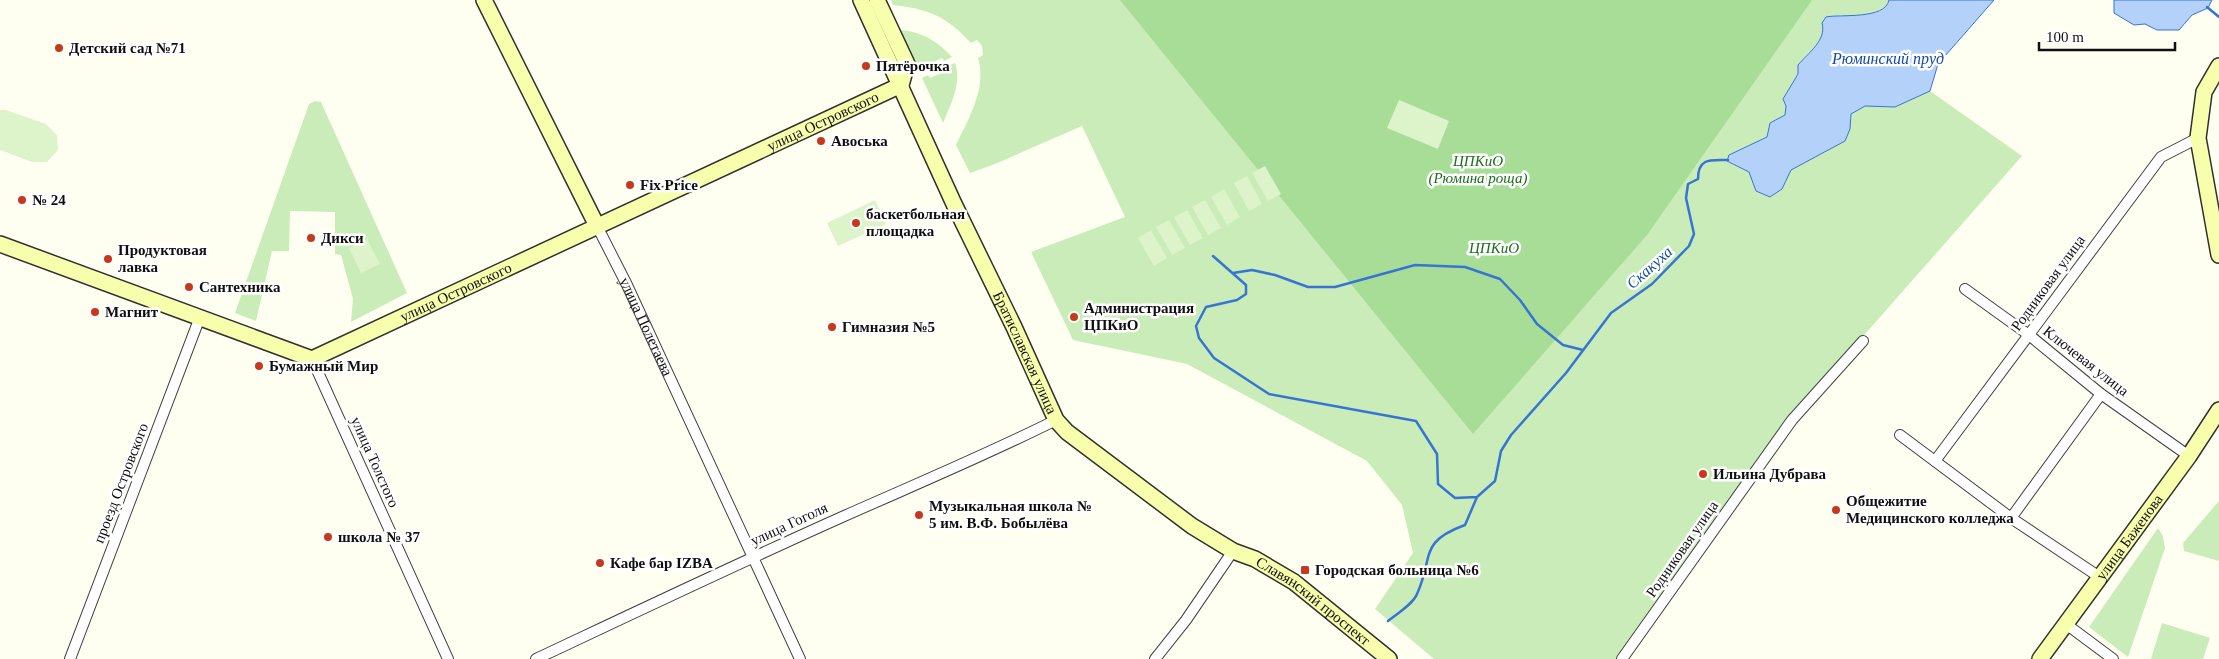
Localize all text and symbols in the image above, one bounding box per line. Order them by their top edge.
scale bar [2039,20,2175,52]
text: 100 m [2046,29,2084,45]
place label: Детский сад №71 [69,40,186,56]
marker: Детский сад №71 [53,42,65,54]
water label: Рюминский пруд [1831,50,1944,68]
place label: Пятёрочка [876,58,950,74]
marker: Пятёрочка [860,60,872,72]
street label: улица Островского [765,89,881,154]
place label: Авоська [831,133,888,149]
marker: Авоська [815,135,827,147]
park label: ЦПКиО (Рюмина роща) [1428,153,1528,187]
place label: Fix Price [640,177,698,193]
marker: Fix Price [624,179,636,191]
place label: № 24 [32,192,66,208]
marker: № 24 [16,194,28,206]
place label: баскетбольная площадка [866,206,965,239]
marker: баскетбольная площадка [850,217,862,229]
place label: Дикси [321,230,364,246]
marker: Дикси [305,232,317,244]
street label: Родниковая улица [2008,232,2088,334]
park label: ЦПКиО [1468,240,1519,256]
place label: Продуктовая лавка [118,242,207,275]
water label: Скакуха [1623,243,1676,293]
marker: Продуктовая лавка [102,253,114,265]
street label: улица Островского [397,259,514,325]
street label: улица Полетаева [616,275,676,379]
place label: Сантехника [199,279,281,295]
marker: Сантехника [183,281,195,293]
street label: Братиславская улица [990,289,1060,417]
place label: Администрация ЦПКиО [1084,300,1194,333]
place label: Магнит [105,304,159,320]
marker: Магнит [89,306,101,318]
marker: Администрация ЦПКиО [1068,311,1080,323]
place label: Гимназия №5 [842,319,935,335]
marker: Гимназия №5 [826,321,838,333]
street label: Ключевая улица [2040,323,2132,399]
place label: Бумажный Мир [269,358,378,374]
marker: Бумажный Мир [253,360,265,372]
street label: улица Толстого [348,414,402,510]
street label: проезд Островского [91,421,151,545]
place label: Ильина Дубрава [1713,466,1827,482]
marker: Ильина Дубрава [1697,468,1709,480]
street label: улица Баженова [2093,491,2166,583]
place label: Общежитие Медицинского колледжа [1846,493,2014,526]
street label: Родниковая улица [1643,497,1721,600]
place label: Музыкальная школа № 5 им. В.Ф. Бобылёва [929,498,1092,531]
street label: улица Гоголя [748,499,830,549]
marker: Общежитие Медицинского колледжа [1830,504,1842,516]
marker: Музыкальная школа № 5 им. В.Ф. Бобылёва [913,509,925,521]
place label: школа № 37 [338,529,420,545]
marker: школа № 37 [322,531,334,543]
street label: Славянский проспект [1253,553,1374,649]
place label: Кафе бар IZBA [610,555,713,571]
marker: Кафе бар IZBA [594,557,606,569]
place label: Городская больница №6 [1315,562,1479,578]
marker: Городская больница №6 [1299,564,1311,576]

